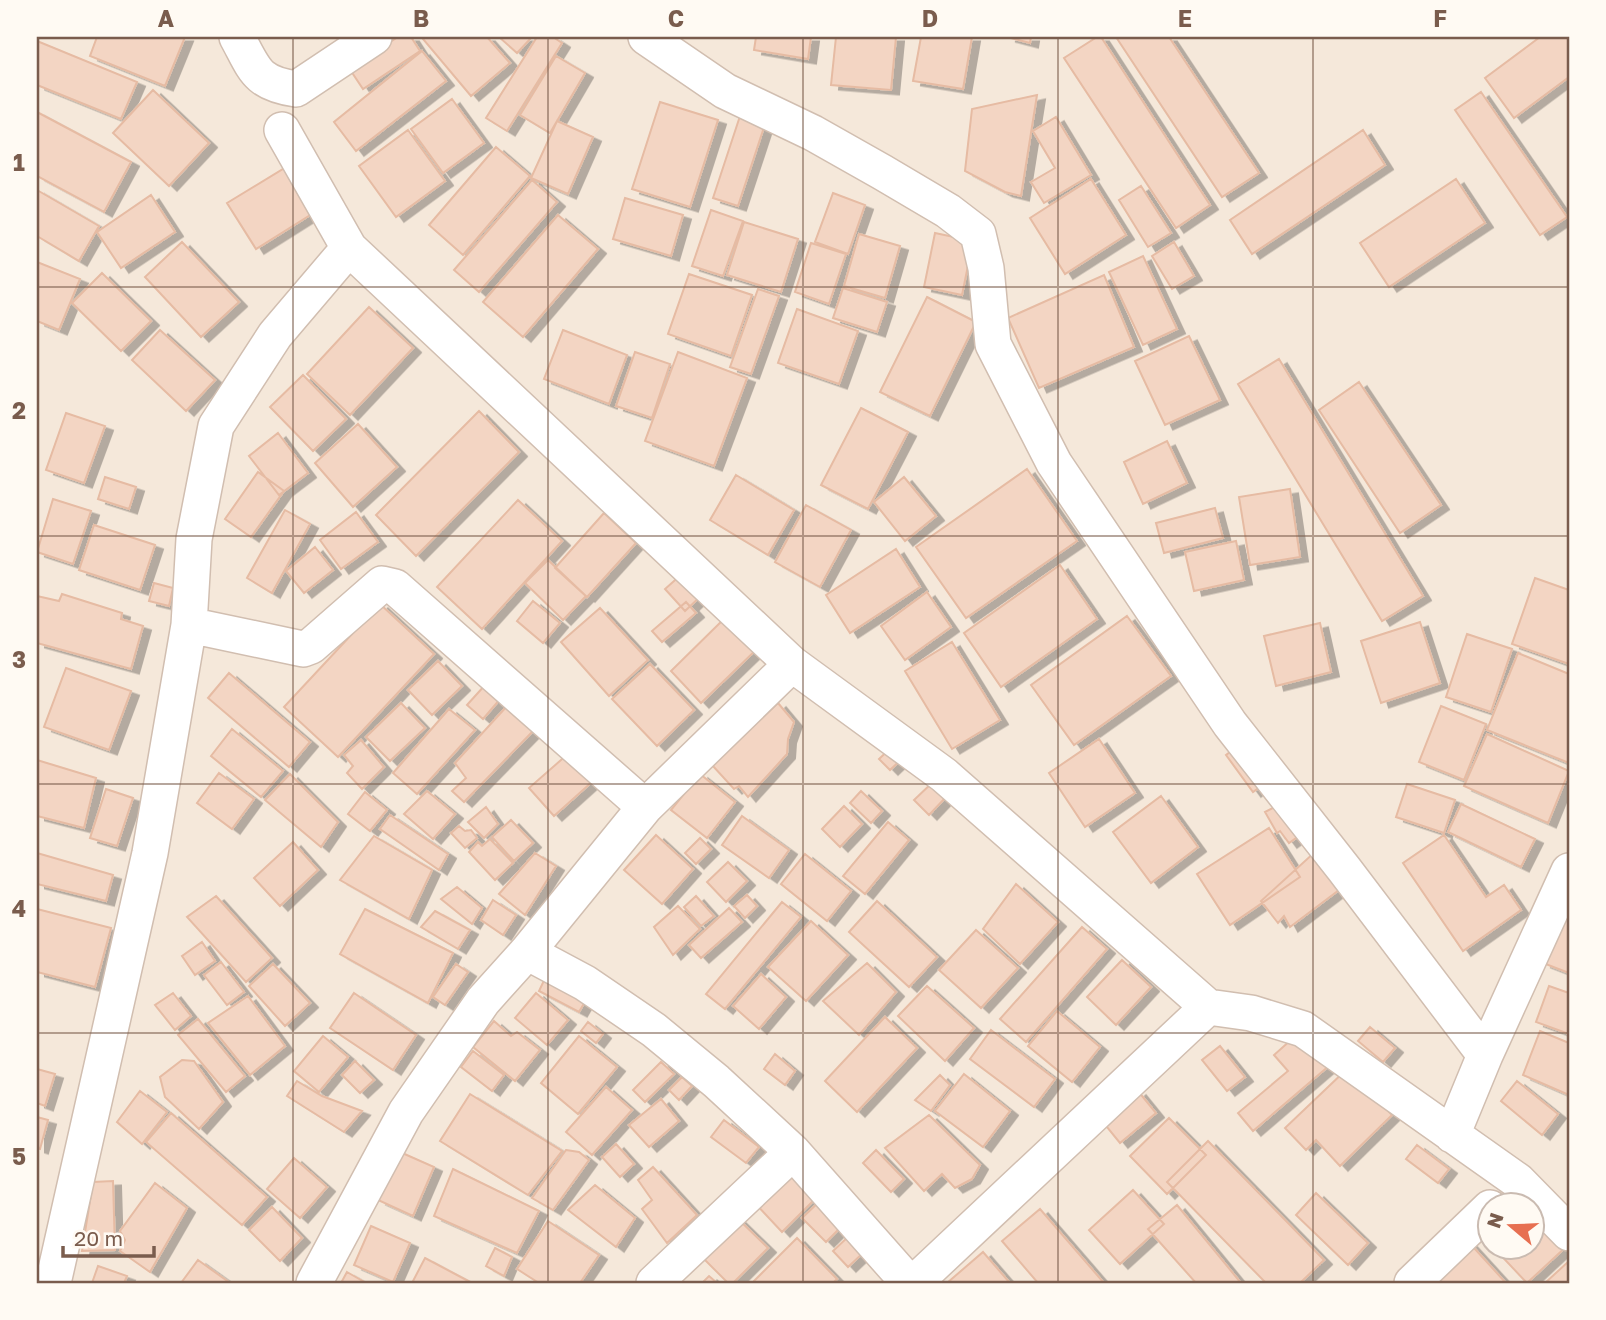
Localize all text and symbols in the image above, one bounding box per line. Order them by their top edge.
text: A [158,4,175,32]
text: B [413,4,429,32]
text: C [668,4,684,32]
text: D [922,4,938,32]
text: E [1178,4,1192,32]
text: F [1433,4,1447,32]
text: 1 [13,148,25,176]
text: 2 [12,396,26,424]
text: 3 [12,645,26,673]
text: 4 [12,894,26,922]
text: 5 [12,1142,26,1170]
north arrow [1476,1190,1546,1260]
text: N [1481,1210,1508,1231]
scale bar [63,1215,154,1259]
text: 20 m [74,1225,123,1251]

